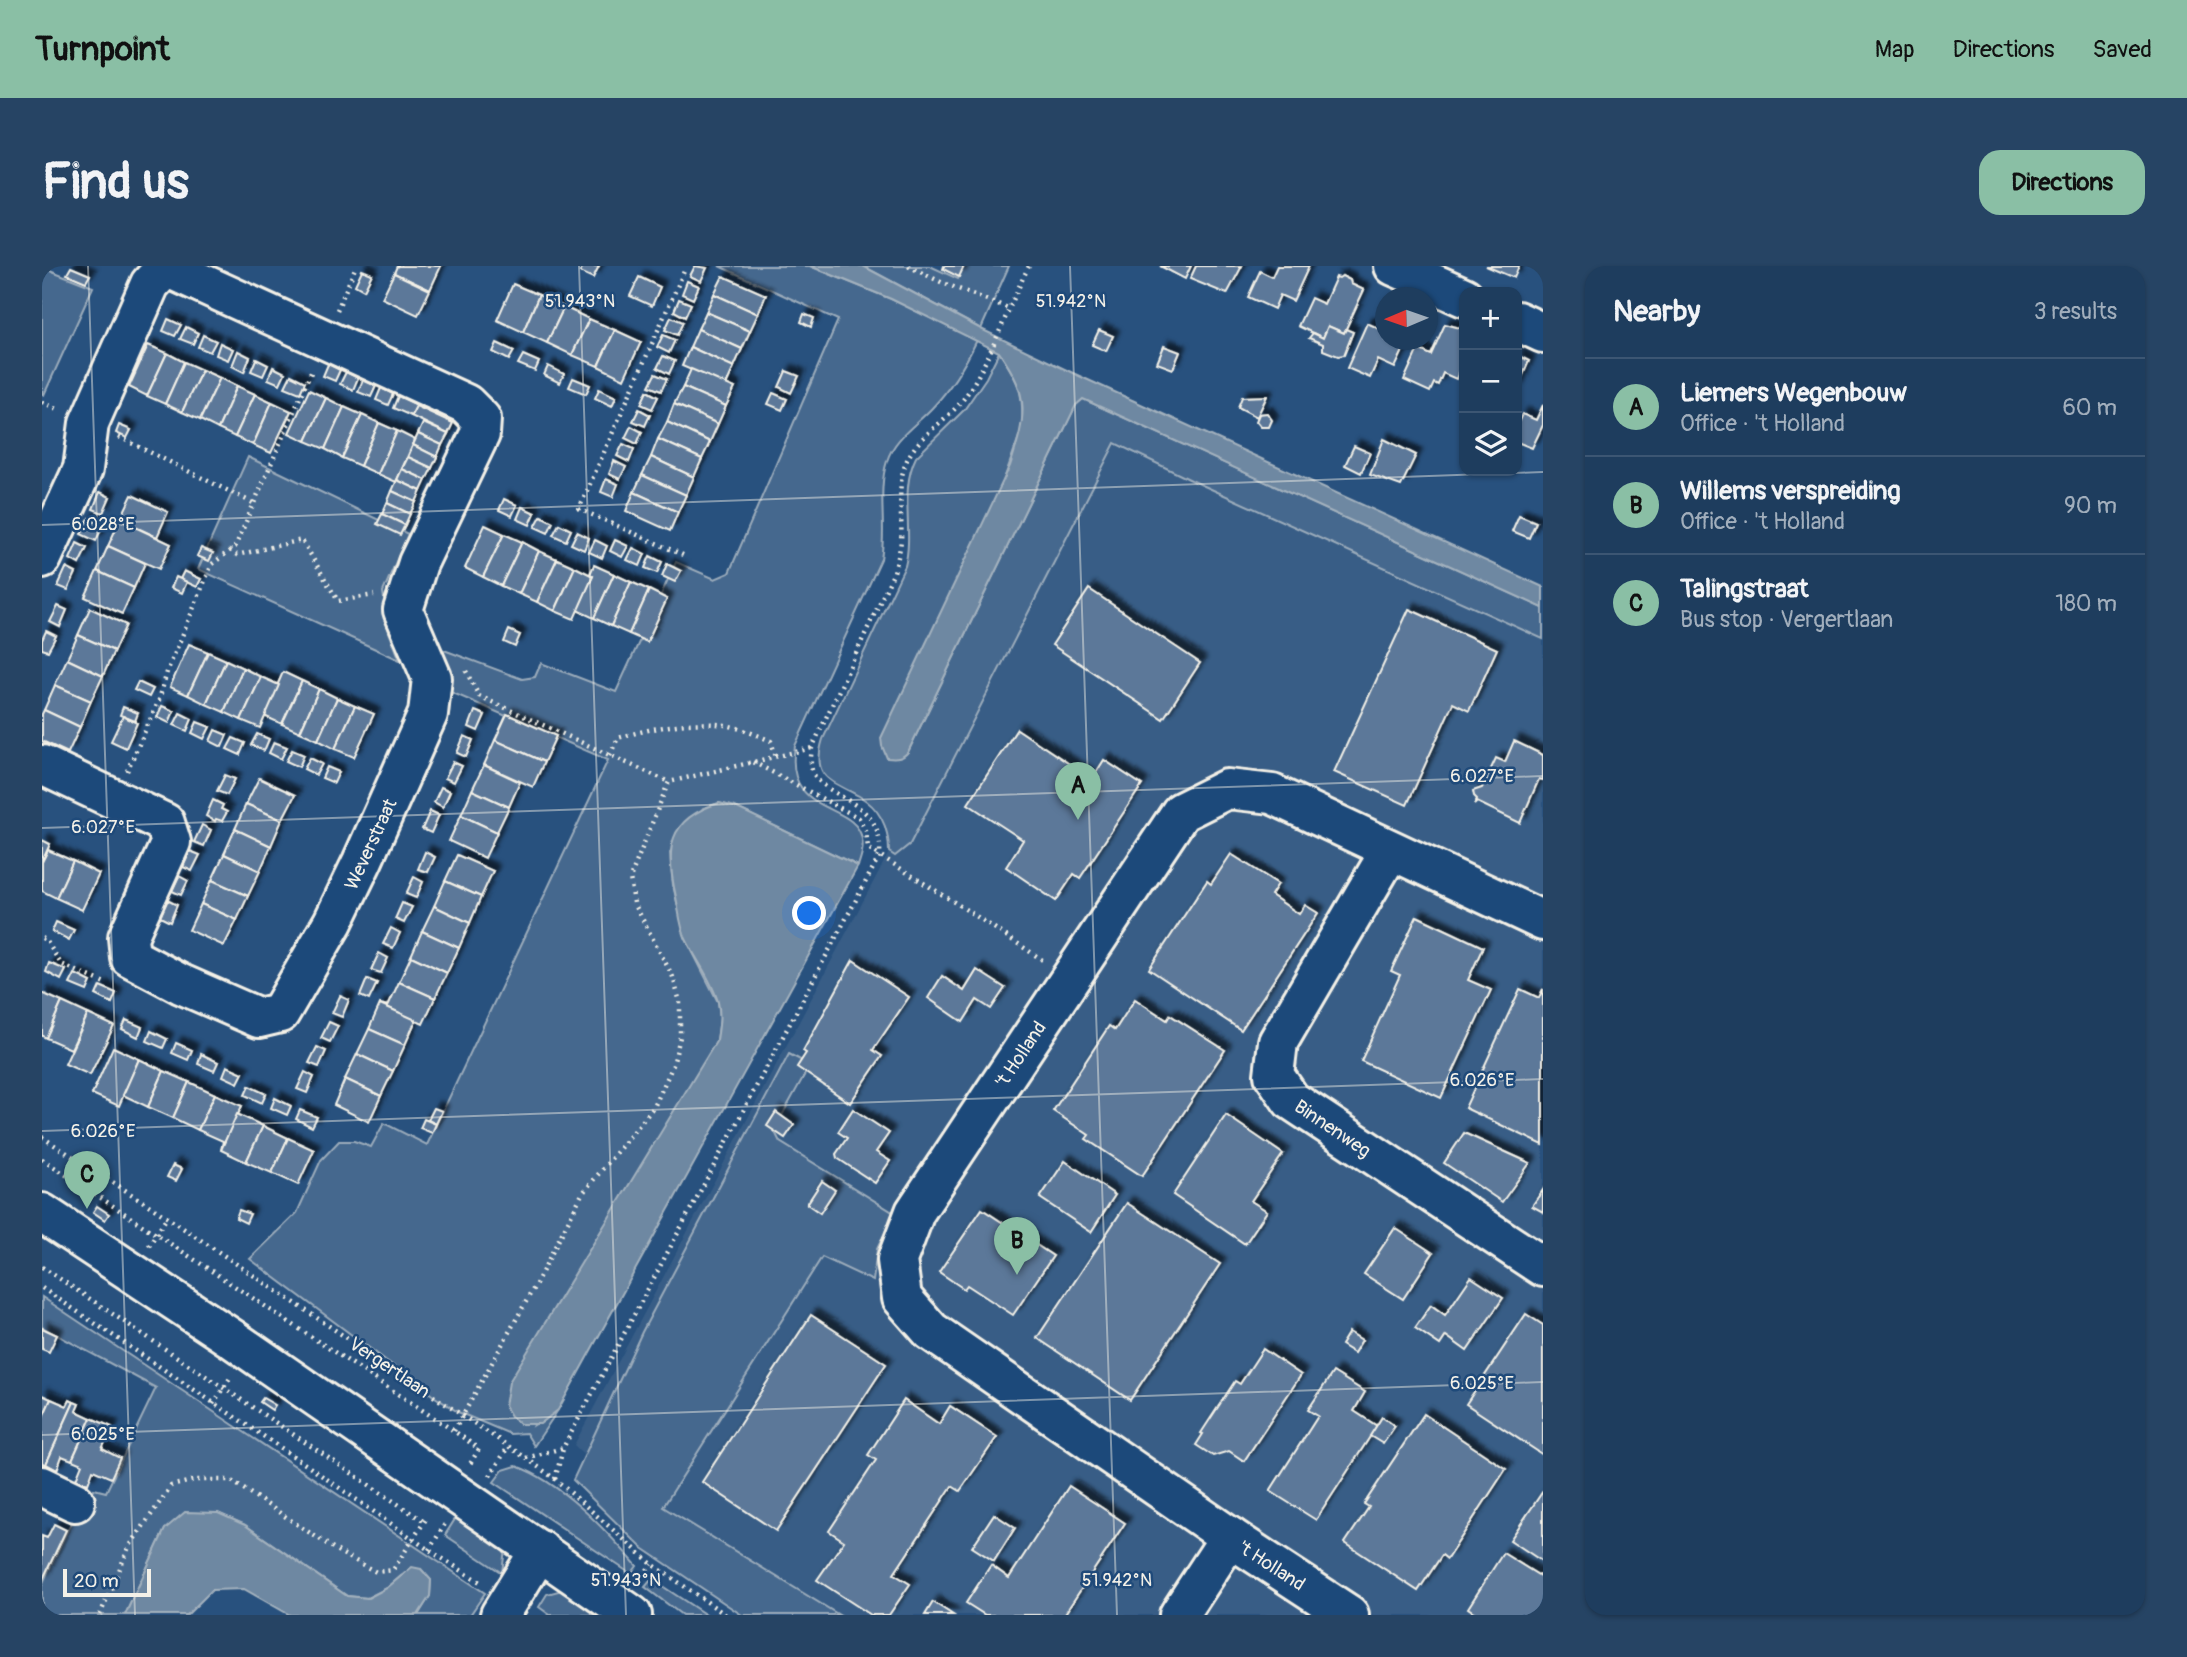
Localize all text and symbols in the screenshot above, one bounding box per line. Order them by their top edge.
text: Turnpoint [35,29,170,70]
text: Map [1875,35,1915,64]
text: Directions [1953,35,2054,64]
text: Saved [2092,35,2152,64]
button: Directions [1979,150,2145,215]
text: Find us [42,152,189,213]
north arrow [1375,287,1438,350]
map controls [1459,287,1522,476]
button: + [1459,287,1522,350]
text: 51.943°N [545,290,615,313]
text: 51.942°N [1036,290,1106,313]
text: Nearby [1613,293,1700,330]
text: 3 results [2034,297,2117,326]
button: − [1459,350,1522,413]
text: Liemers Wegenbouw [1680,377,1907,409]
text: A [1629,393,1643,422]
text: 60 m [2062,393,2117,422]
text: Office · 't Holland [1680,409,1845,438]
button: layers [1459,413,1522,476]
text: Willems verspreiding [1680,475,1901,507]
text: B [1629,491,1643,520]
text: 90 m [2064,491,2117,520]
text: Office · 't Holland [1680,507,1845,536]
text: 6.028°E [71,513,135,536]
text: Talingstraat [1680,573,1809,605]
text: C [1629,589,1643,618]
text: 180 m [2055,589,2117,618]
text: Bus stop · Vergertlaan [1680,605,1893,634]
pin: A [1055,762,1101,820]
text: 6.027°E [1450,765,1514,788]
street label: Weverstraat [339,795,403,894]
text: 6.027°E [71,816,135,839]
your location [792,896,826,930]
street label: 't Holland [990,1017,1052,1092]
text: 6.026°E [1450,1069,1514,1092]
street label: Binnenweg [1290,1095,1375,1163]
text: 6.026°E [71,1120,135,1143]
pin: C [64,1151,110,1209]
pin: B [994,1217,1040,1275]
street label: Vergertlaan [344,1332,435,1404]
text: 6.025°E [1450,1372,1514,1395]
text: 6.025°E [71,1423,135,1446]
street label: 't Holland [1233,1535,1310,1596]
scale bar [63,1566,150,1598]
text: 20 m [74,1569,119,1593]
text: 51.943°N [591,1569,661,1592]
text: 51.942°N [1082,1569,1152,1592]

